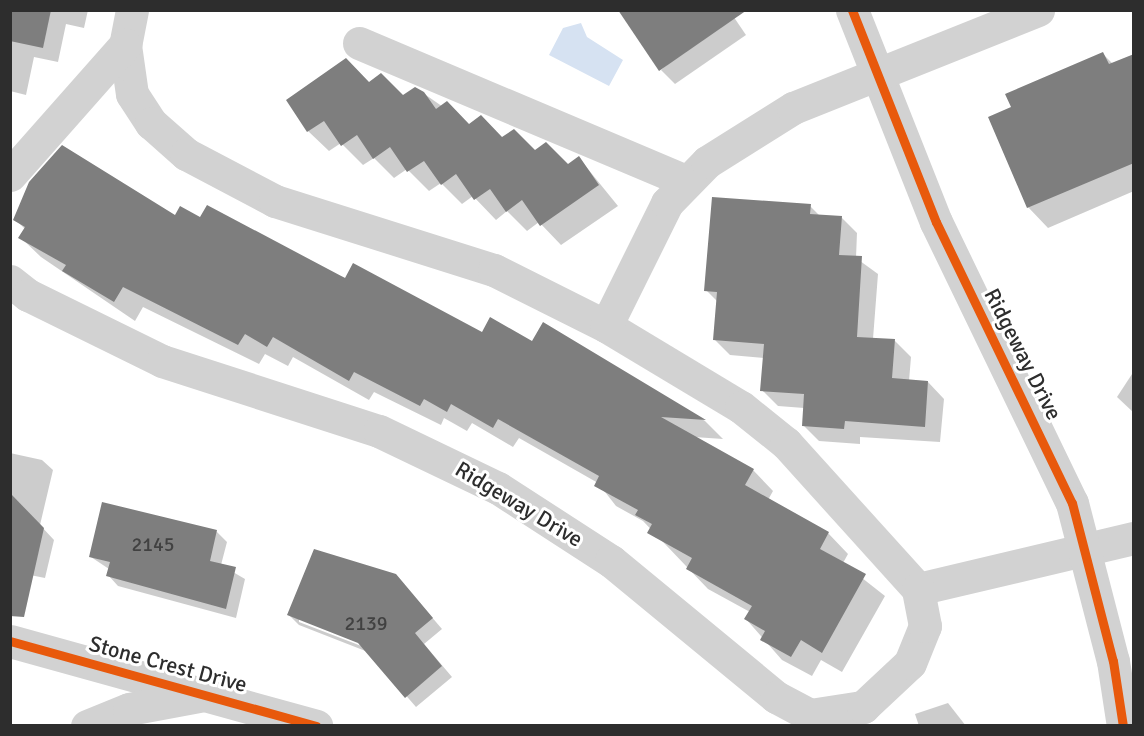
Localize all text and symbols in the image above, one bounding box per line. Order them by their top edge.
street label: Ridgeway Drive [979,284,1067,424]
street label: Ridgeway Drive [450,456,588,552]
house number: 2145 [131,532,175,556]
house number: 2139 [344,611,388,635]
street label: Stone Crest Drive [86,630,250,698]

